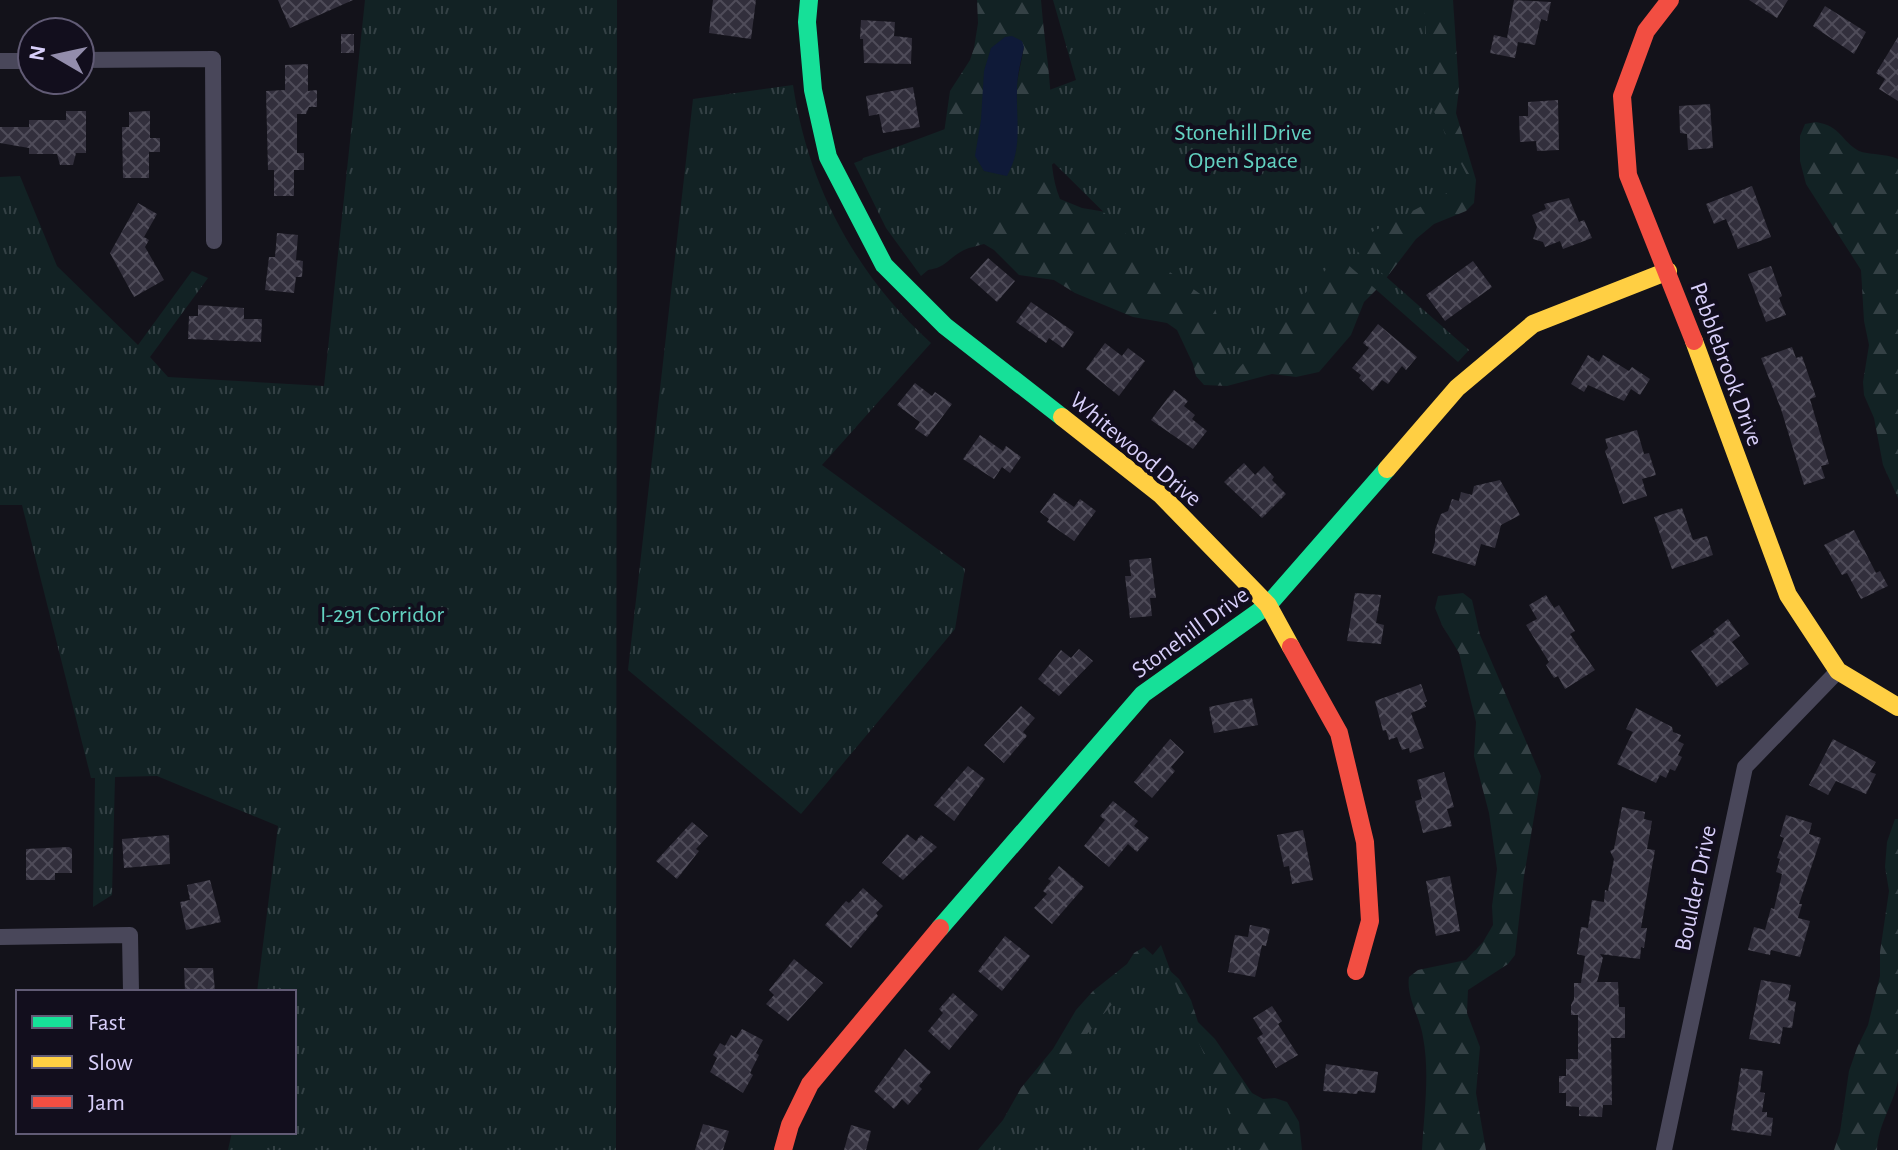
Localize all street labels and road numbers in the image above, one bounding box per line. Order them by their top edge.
street label: Pebblebrook Drive [1685,279,1767,449]
street label: Whitewood Drive [1065,388,1206,512]
street label: Stonehill Drive [1128,583,1253,683]
street label: Boulder Drive [1671,823,1721,953]

